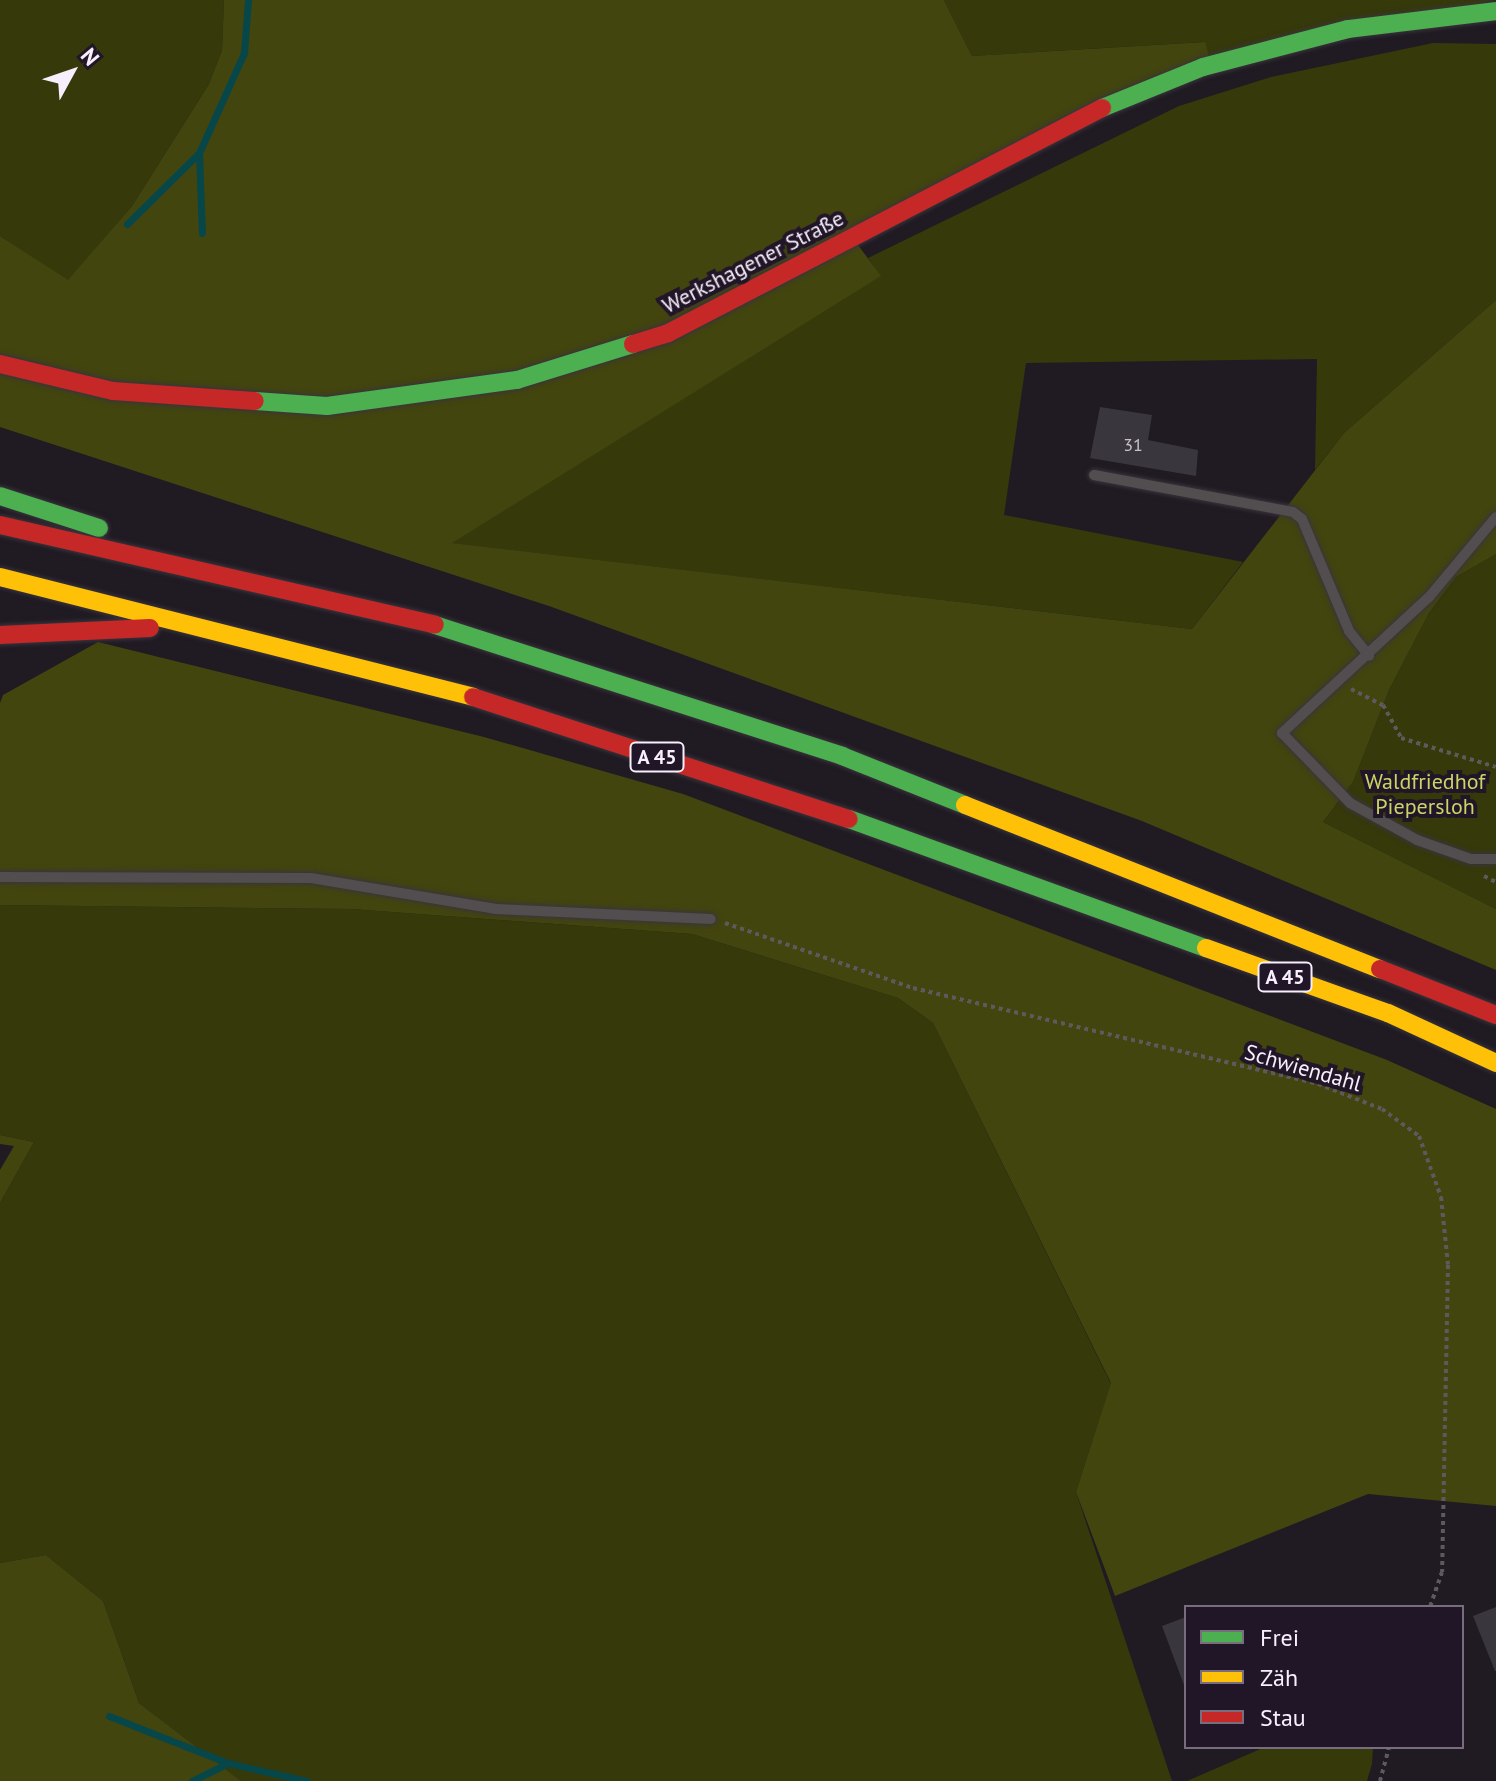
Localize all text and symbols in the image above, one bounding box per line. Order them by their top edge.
north arrow [32,32,112,112]
text: N [75,42,106,71]
street label: Werkshagener Straße [658,205,848,319]
house number: 31 [1123,434,1143,456]
road number: A 45 [629,741,685,773]
park label: Waldfriedhof Piepersloh [1365,768,1485,820]
road number: A 45 [1257,961,1313,993]
street label: Schwiendahl [1242,1039,1364,1097]
legend [1184,1605,1464,1749]
text: Frei [1260,1622,1299,1653]
text: Zäh [1260,1662,1298,1693]
text: Stau [1260,1702,1306,1733]

